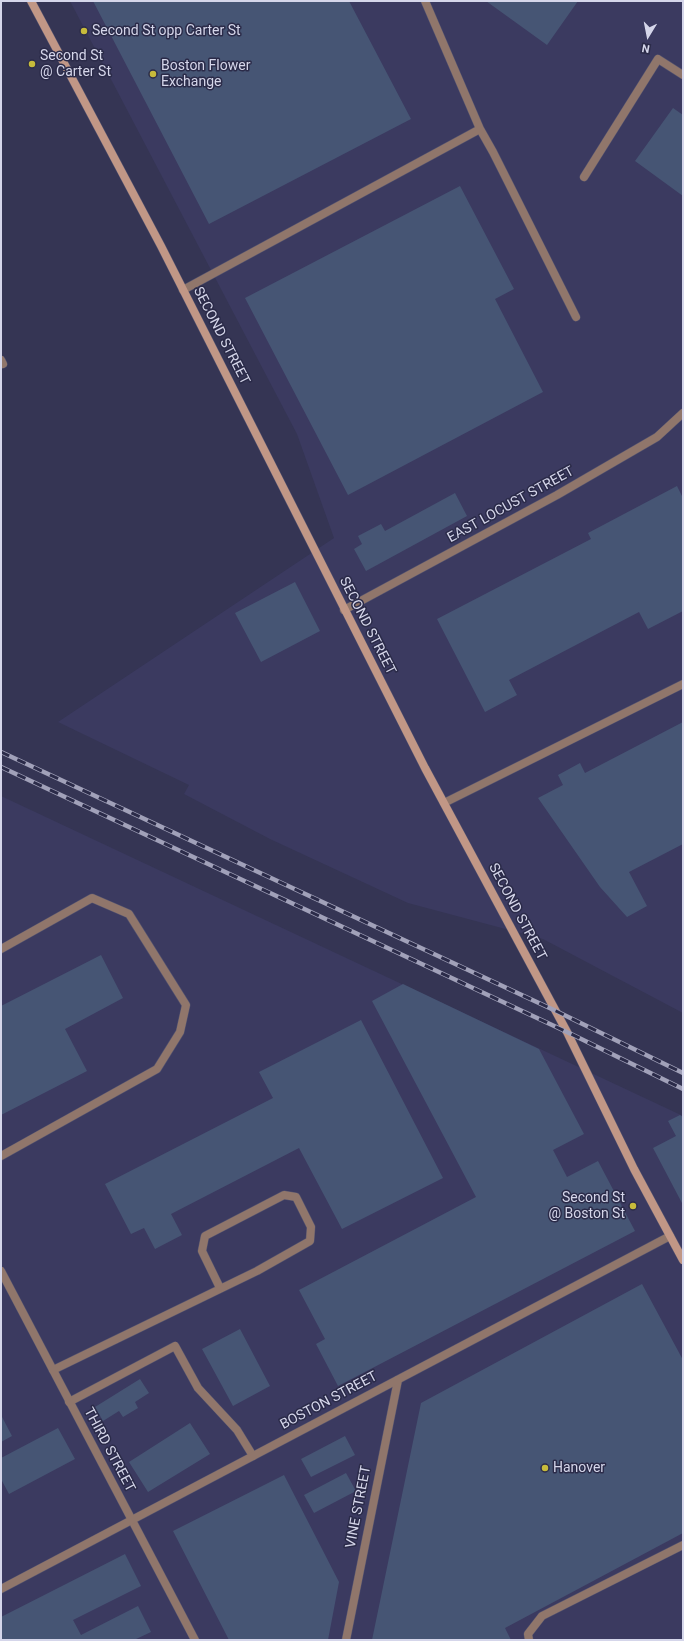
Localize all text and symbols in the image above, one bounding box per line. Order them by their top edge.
north arrow [628,16,668,56]
place label: Second St opp Carter St [92,23,241,39]
marker: Second St opp Carter St [79,26,89,36]
text: N [641,41,651,55]
place label: Second St @ Carter St [40,48,111,80]
place label: Boston Flower Exchange [161,58,250,90]
marker: Second St @ Carter St [27,59,37,69]
marker: Boston Flower Exchange [148,69,158,79]
street label: SECOND STREET [189,284,253,388]
street label: EAST LOCUST STREET [445,463,577,547]
street label: SECOND STREET [335,574,399,678]
street label: SECOND STREET [484,861,550,963]
place label: Second St @ Boston St [548,1190,625,1222]
marker: Second St @ Boston St [628,1201,638,1211]
street label: BOSTON STREET [278,1368,380,1434]
street label: THIRD STREET [80,1405,138,1495]
place label: Hanover [553,1460,605,1476]
marker: Hanover [540,1463,550,1473]
street label: VINE STREET [343,1464,375,1550]

